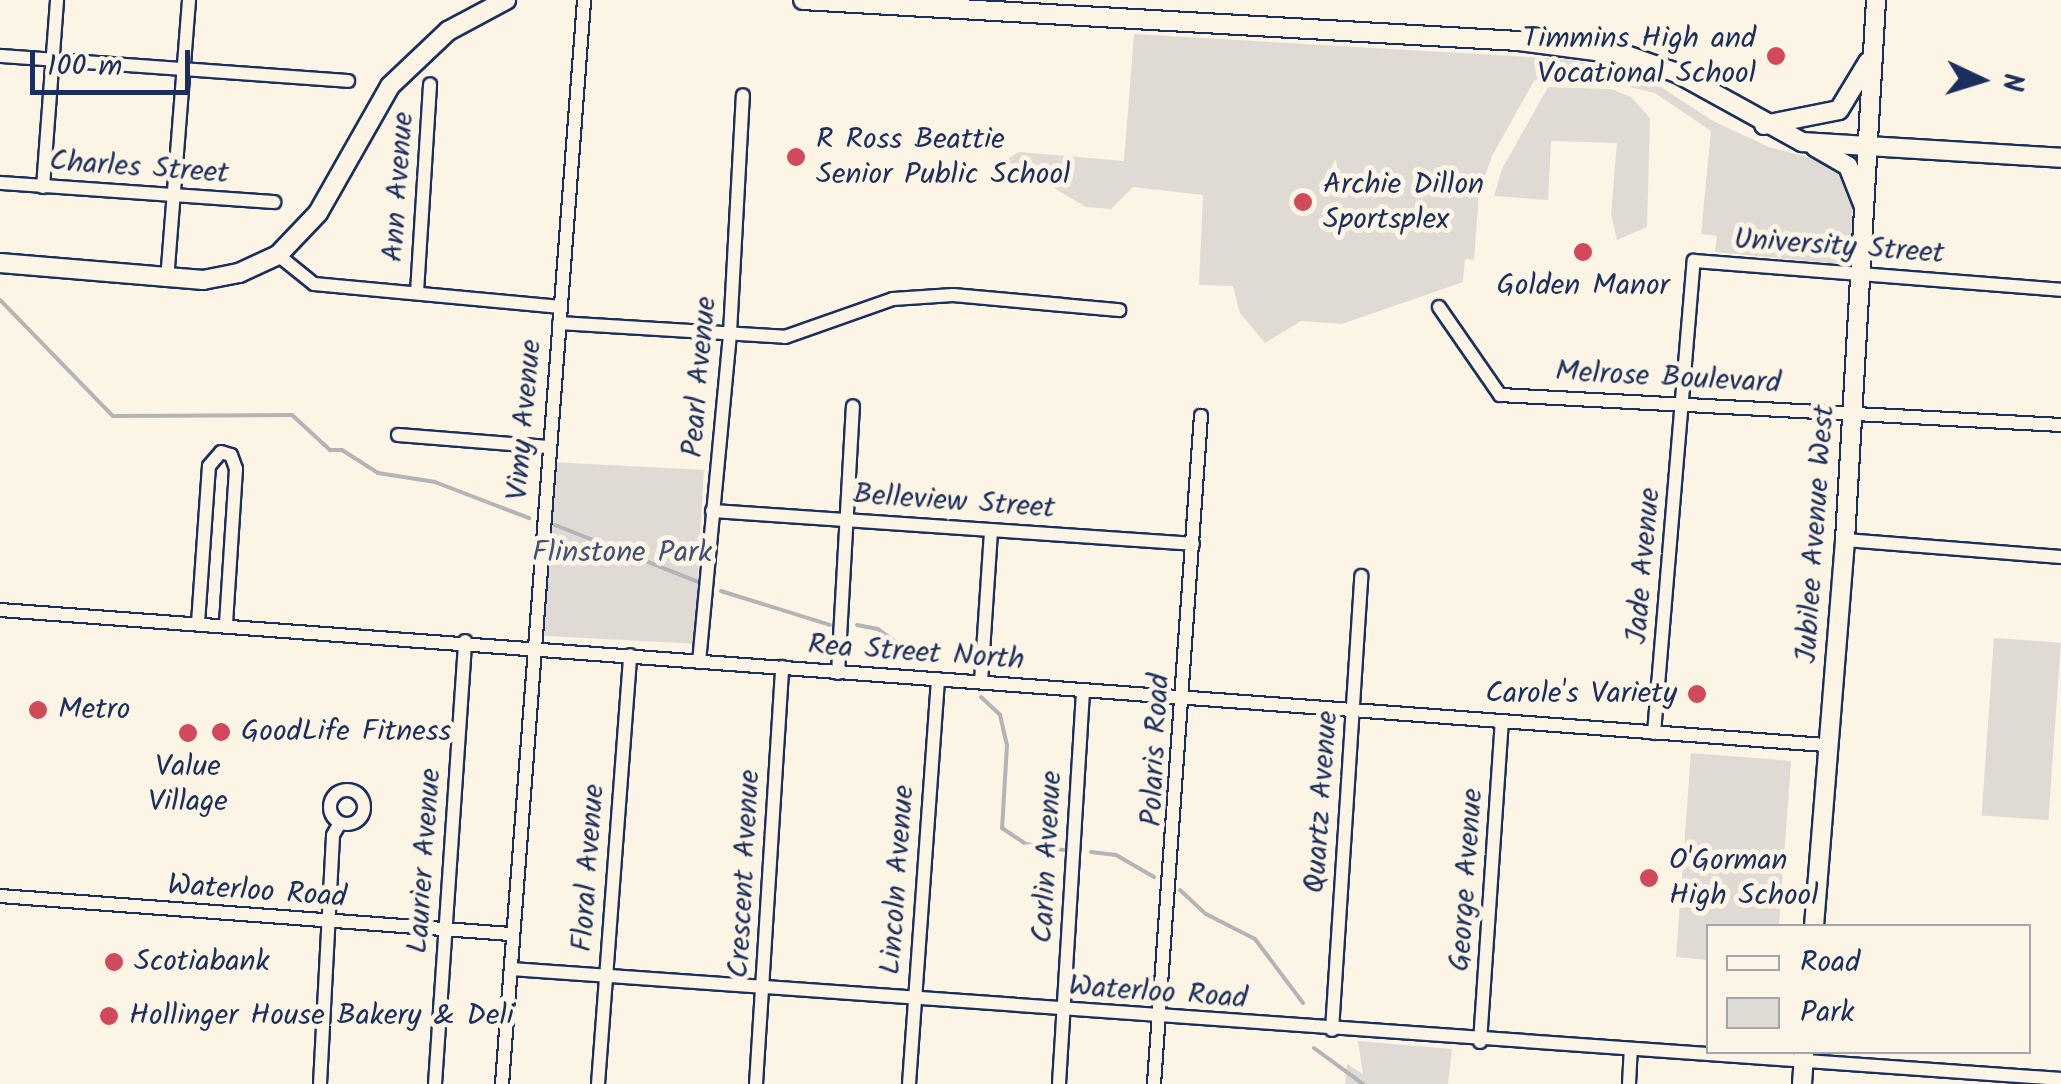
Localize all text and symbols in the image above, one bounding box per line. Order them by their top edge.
place label: Timmins High and Vocational School [1522,21,1756,92]
scale bar [35,30,195,92]
north arrow [1931,30,2031,130]
text: 100 m [47,43,122,91]
marker: Timmins High and Vocational School [1765,45,1787,67]
text: N [1988,72,2034,93]
street label: Ann Avenue [376,111,422,263]
place label: R Ross Beattie Senior Public School [816,122,1070,192]
street label: Charles Street [48,144,230,192]
marker: R Ross Beattie Senior Public School [785,146,807,168]
place label: Archie Dillon Sportsplex [1323,167,1484,238]
marker: Archie Dillon Sportsplex [1292,191,1314,213]
street label: University Street [1733,222,1945,272]
marker: Golden Manor [1572,241,1594,263]
place label: Golden Manor [1496,268,1670,304]
street label: Pearl Avenue [675,295,725,459]
street label: Vimy Avenue [500,338,550,502]
street label: Melrose Boulevard [1554,354,1782,402]
street label: Jubilee Avenue West [1789,403,1843,665]
street label: Belleview Street [852,477,1056,527]
street label: Jade Avenue [1619,486,1669,646]
park label: Flinstone Park [532,535,712,571]
street label: Rea Street North [807,627,1025,679]
street label: Polaris Road [1134,672,1178,828]
place label: Carole's Variety [1485,676,1677,712]
marker: Carole's Variety [1686,683,1708,705]
place label: Metro [58,692,130,728]
marker: Metro [27,699,49,721]
street label: Quartz Avenue [1298,710,1346,894]
place label: GoodLife Fitness [241,714,451,750]
marker: GoodLife Fitness [210,721,232,743]
marker: Value Village [177,722,199,744]
place label: Value Village [148,749,228,820]
street label: Laurier Avenue [401,767,449,955]
street label: Crescent Avenue [722,769,768,979]
street label: Carlin Avenue [1026,770,1070,944]
street label: Floral Avenue [565,783,613,953]
street label: Lincoln Avenue [873,784,923,976]
street label: George Avenue [1443,787,1491,973]
place label: O'Gorman High School [1669,843,1818,914]
marker: O'Gorman High School [1638,867,1660,889]
street label: Waterloo Road [166,868,348,916]
legend [1706,924,2031,1054]
text: Road [1800,939,1860,987]
place label: Scotiabank [134,944,270,980]
marker: Scotiabank [103,951,125,973]
street label: Waterloo Road [1067,969,1249,1017]
text: Park [1800,989,1854,1037]
place label: Hollinger House Bakery & Deli [129,998,514,1034]
marker: Hollinger House Bakery & Deli [98,1005,120,1027]

